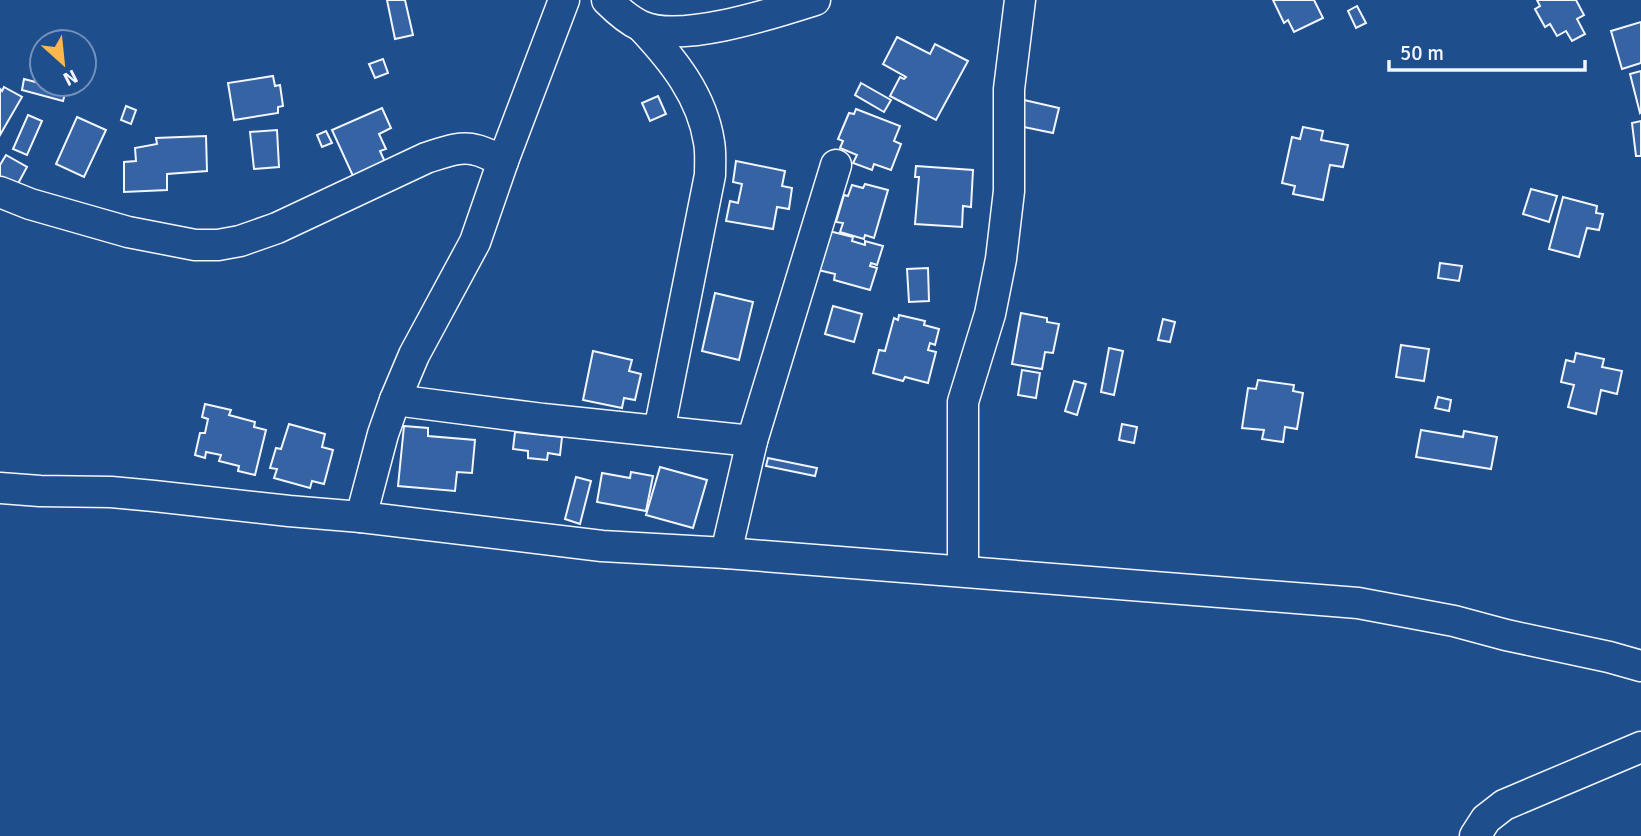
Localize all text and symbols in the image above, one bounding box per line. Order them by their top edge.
north arrow [28,28,98,98]
scale bar [1389,28,1585,72]
text: 50 m [1400,40,1444,66]
text: N [59,64,82,91]

